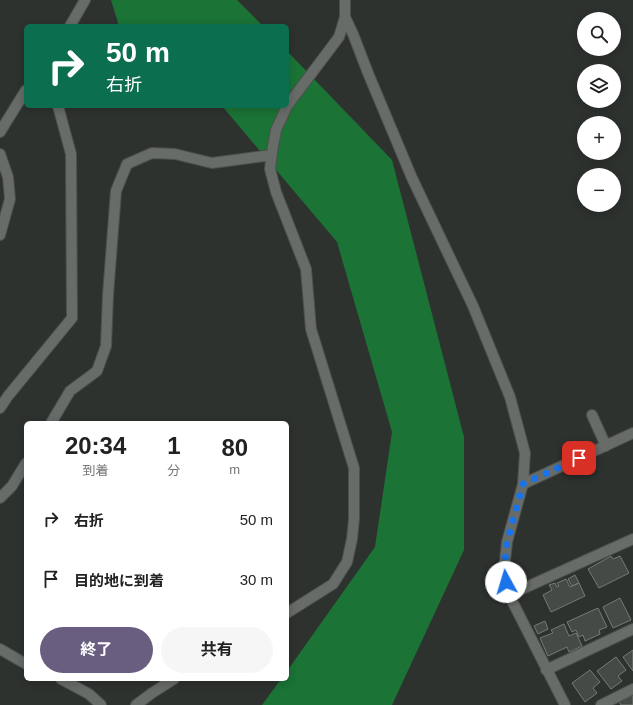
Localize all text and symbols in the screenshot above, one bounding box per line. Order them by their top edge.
map controls [577,12,621,212]
button: search [577,12,621,56]
text: 50 m [106,37,170,68]
icon: right [40,40,92,92]
button: layers [577,64,621,108]
text: 右折 [106,75,142,95]
button: + [577,116,621,160]
button: − [577,168,621,212]
text: 20:34 [65,432,126,459]
text: 1 [167,432,181,459]
text: 80 [221,434,248,461]
pin [562,441,596,475]
icon: arrive [568,447,590,469]
text: m [229,462,240,477]
text: 到着 [83,463,109,478]
text: 分 [167,463,180,478]
icon: right [40,508,62,530]
text: 50 m [240,511,273,528]
text: 右折 [74,512,104,529]
position arrow [485,561,527,603]
icon: arrive [40,568,62,590]
text: 30 m [240,571,273,588]
text: 目的地に到着 [74,572,164,589]
button: 終了 [40,627,153,673]
button: 共有 [161,627,273,673]

